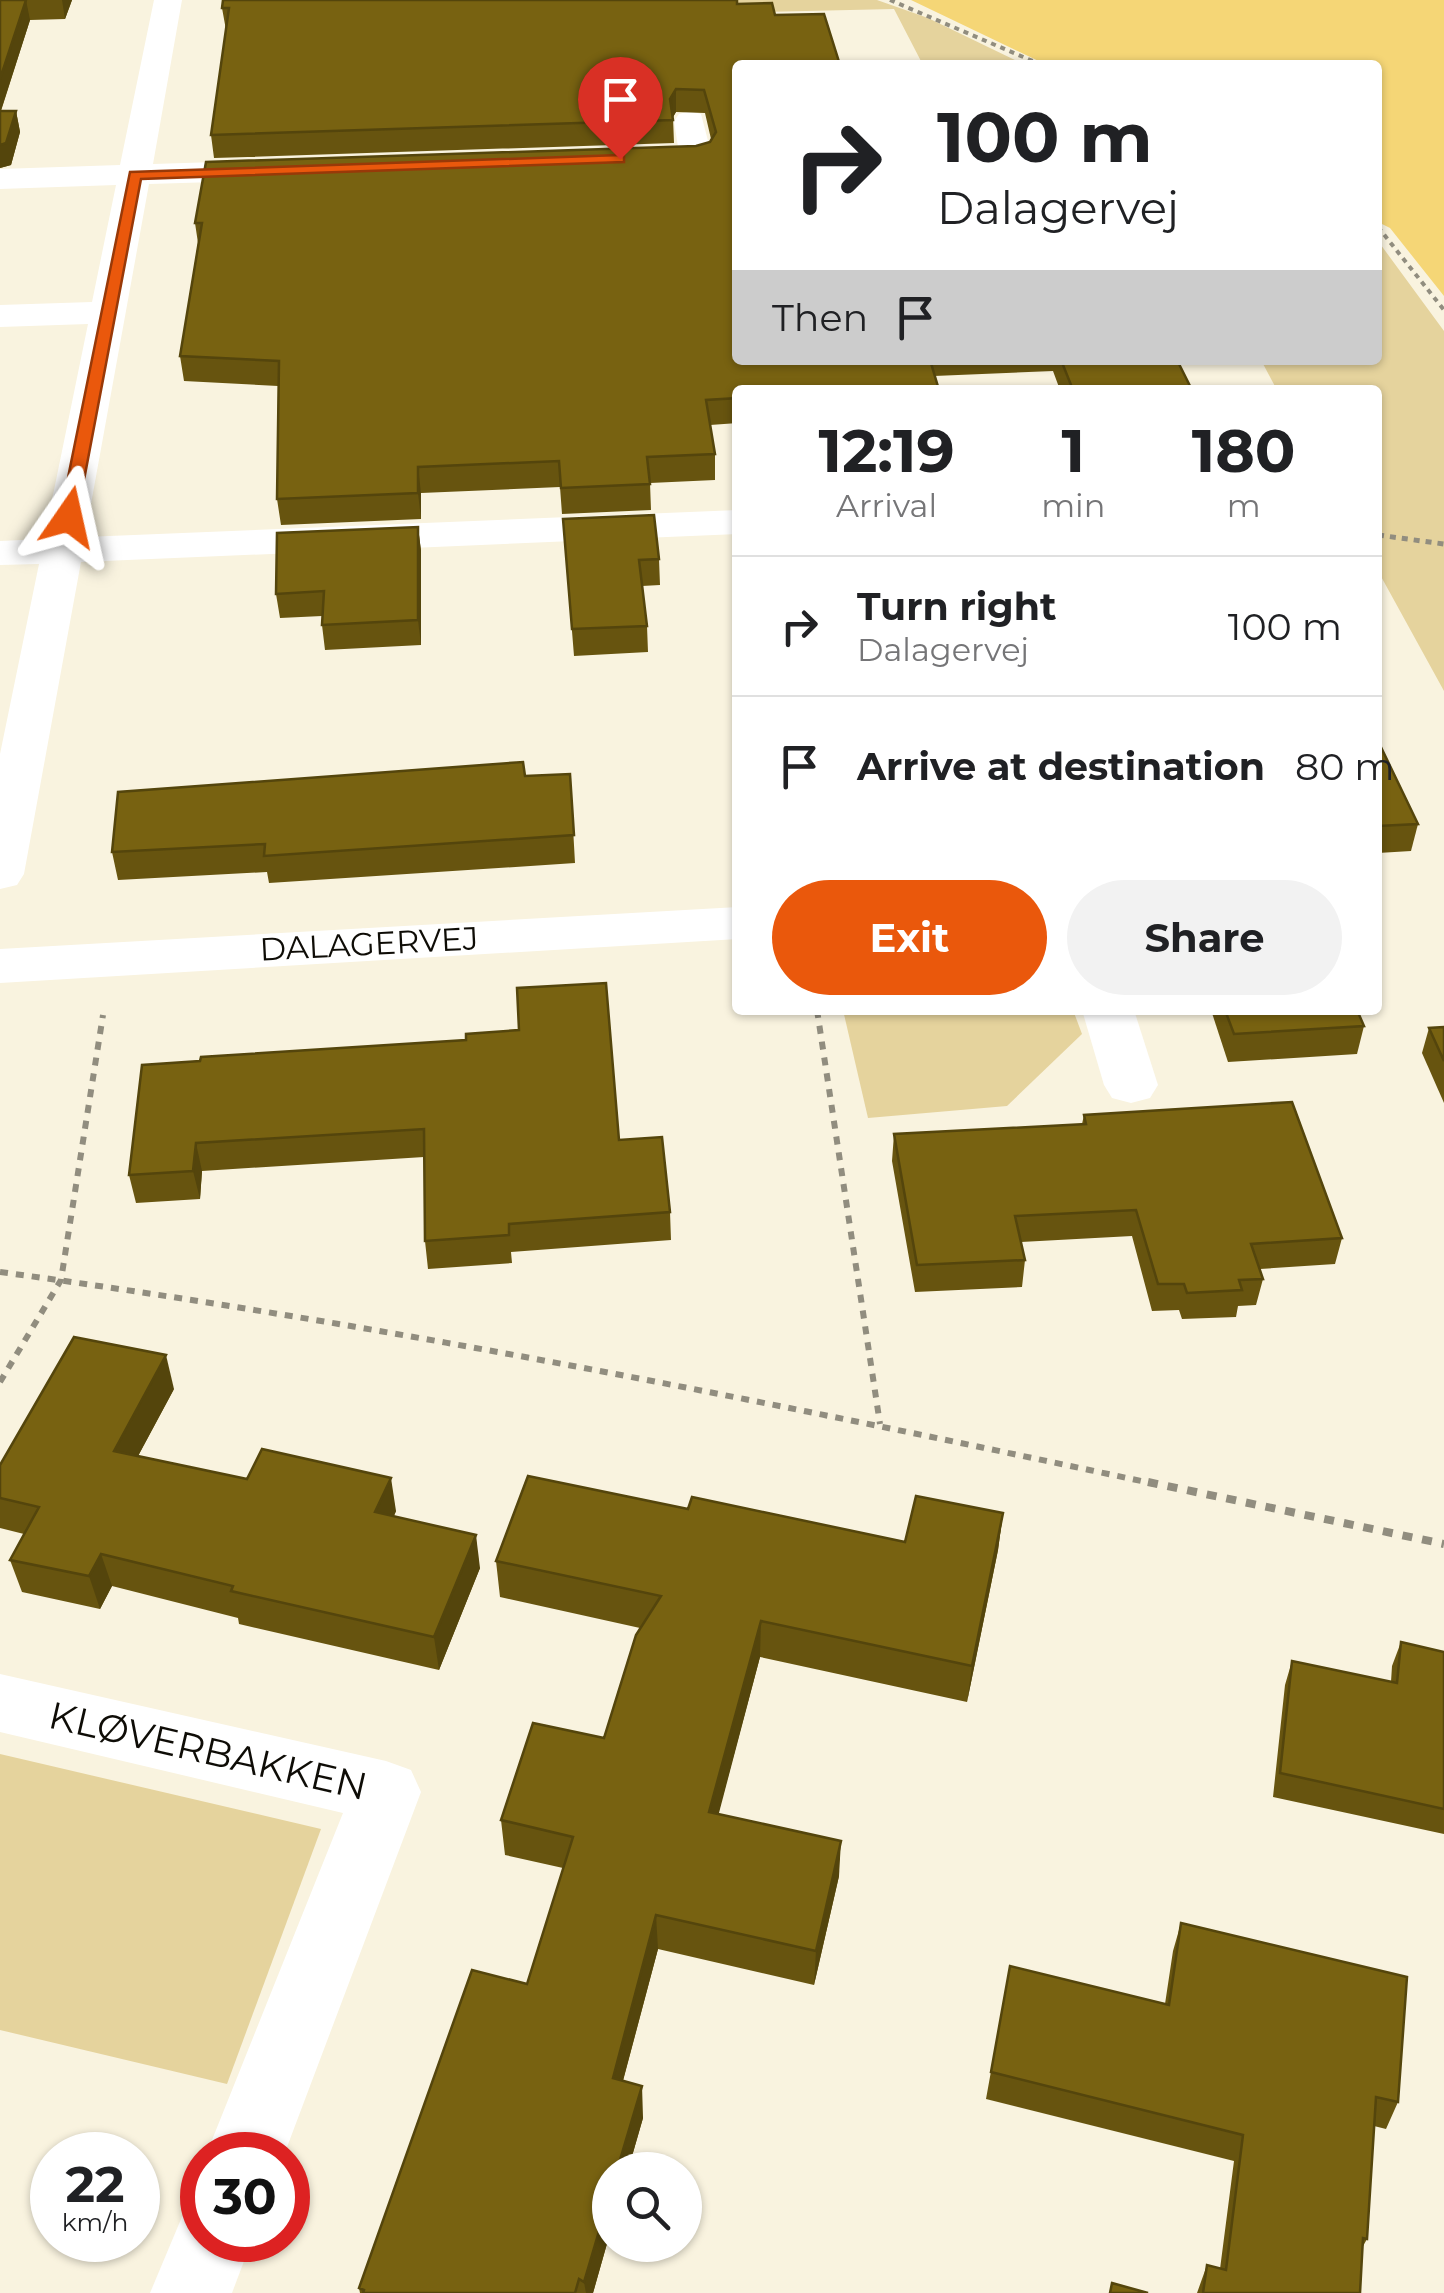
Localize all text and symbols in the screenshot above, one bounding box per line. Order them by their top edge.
pin [578,57,663,160]
icon: arrive [593,72,648,127]
text: 100 m [937,94,1153,180]
icon: right [772,100,902,230]
text: Dalagervej [937,180,1179,235]
icon: arrive [888,290,943,345]
text: Then [772,294,868,341]
text: 12:19 [818,414,955,487]
text: 1 [1061,414,1085,487]
text: 180 [1192,414,1296,487]
position arrow [17,465,121,569]
text: Arrival [836,486,937,525]
text: min [1041,486,1105,525]
text: m [1227,486,1261,525]
text: Turn right [857,583,1056,630]
icon: right [772,599,827,654]
text: 100 m [1228,603,1342,650]
text: Dalagervej [857,630,1029,669]
icon: arrive [772,739,827,794]
text: Arrive at destination [857,743,1265,790]
text: 80 m [1295,743,1395,790]
button: Exit [772,880,1047,995]
button: Share [1067,880,1342,995]
street label: DALAGERVEJ [259,918,479,969]
street label: KLØVERBAKKEN [45,1691,372,1810]
speed limit sign: 30 [180,2132,310,2262]
map controls [592,2152,702,2262]
button: search [592,2152,702,2262]
text: 22 [66,2154,125,2215]
text: km/h [62,2207,128,2237]

